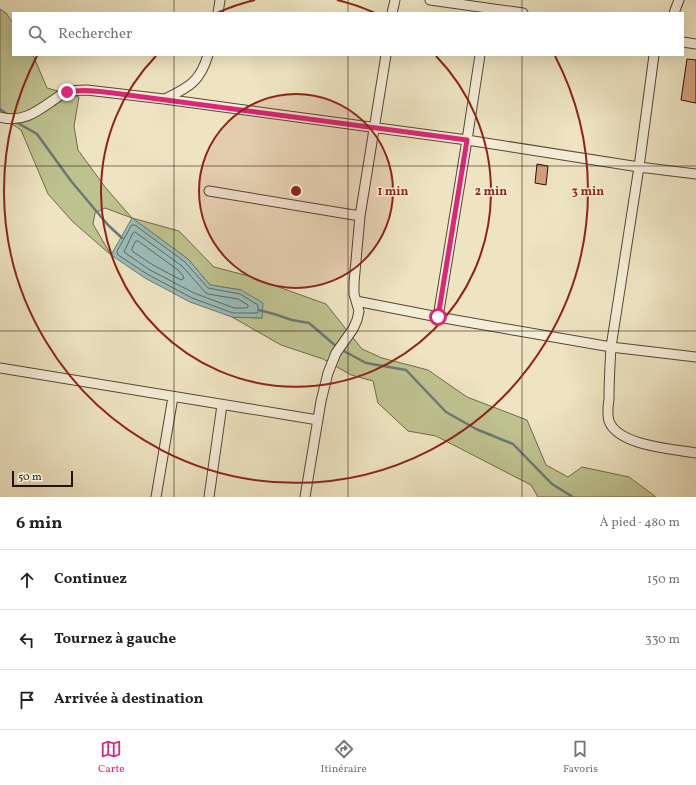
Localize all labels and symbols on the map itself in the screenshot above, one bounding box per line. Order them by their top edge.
route end [58,83,76,101]
centre of rings [289,184,303,198]
text: 1 min [378,184,409,200]
text: 2 min [475,184,507,200]
text: 3 min [572,184,604,200]
route start [429,308,447,326]
scale bar [12,469,73,488]

